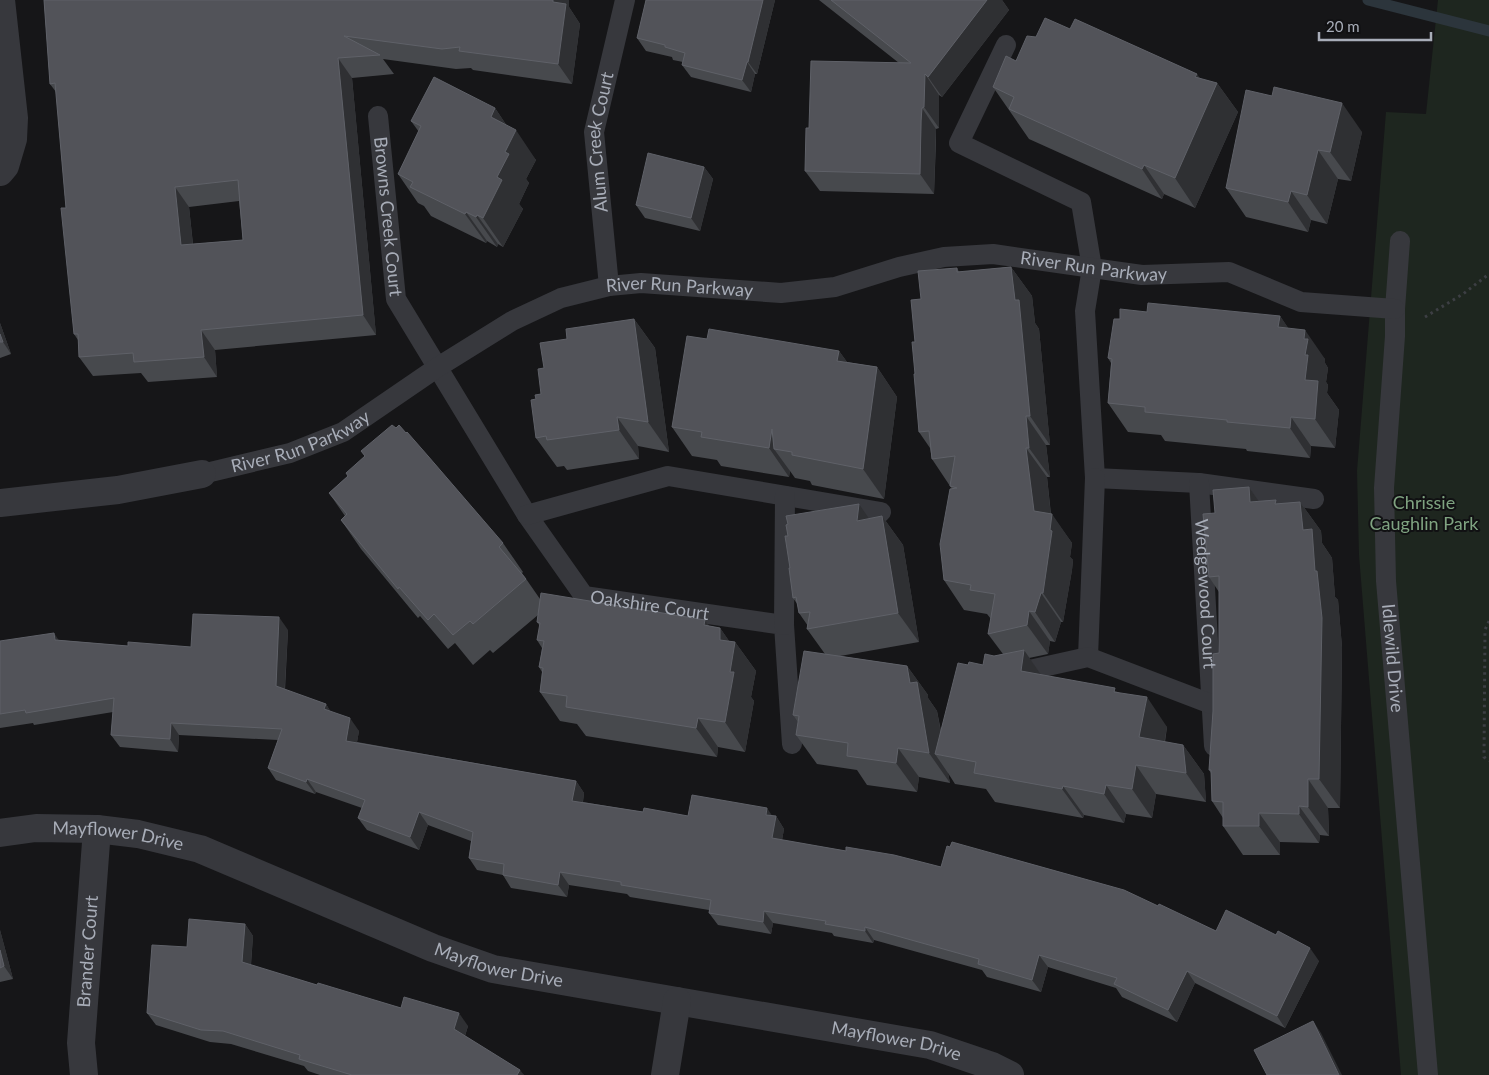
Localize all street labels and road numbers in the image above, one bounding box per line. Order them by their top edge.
street label: Alum Creek Court [582,69,618,214]
street label: Browns Creek Court [370,136,408,298]
street label: River Run Parkway [1019,246,1168,286]
street label: River Run Parkway [605,271,755,301]
street label: River Run Parkway [229,405,374,477]
street label: Wedgewood Court [1191,518,1222,670]
street label: Oakshire Court [589,585,711,624]
street label: Idlewild Drive [1378,603,1409,713]
street label: Mayflower Drive [52,816,186,855]
street label: Brander Court [72,894,102,1008]
street label: Mayflower Drive [432,937,565,991]
street label: Mayflower Drive [830,1016,965,1065]

